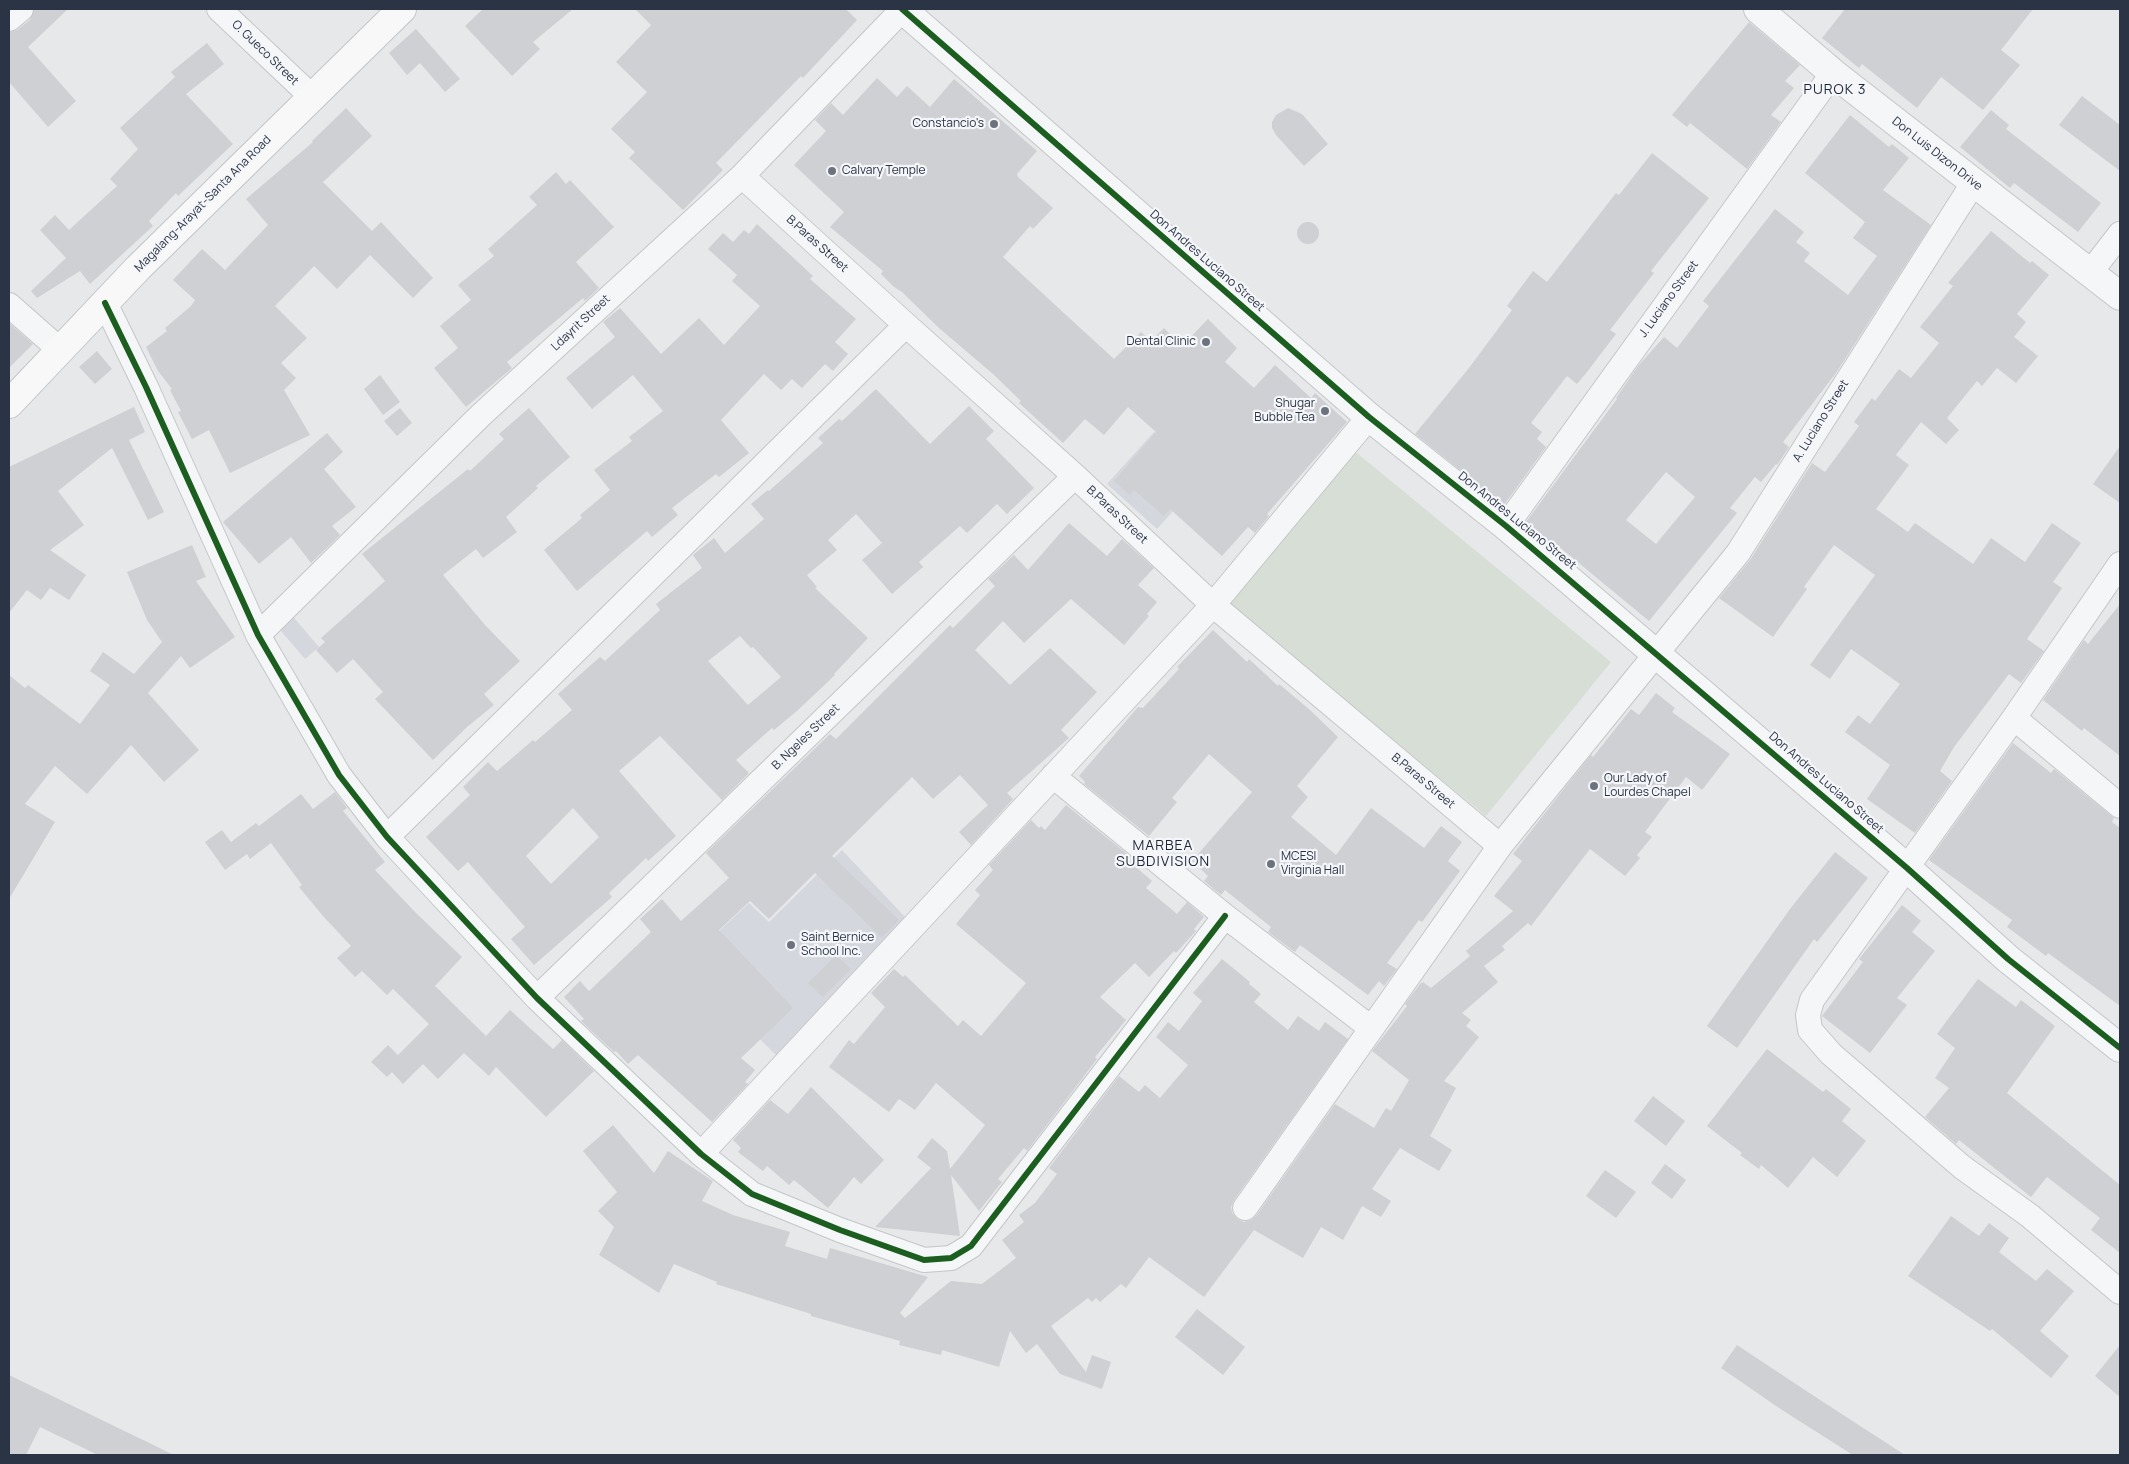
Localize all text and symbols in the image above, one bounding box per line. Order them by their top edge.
street label: O. Gueco Street [229,17,301,89]
district label: PUROK 3 [1803,82,1867,98]
street label: Don Luis Dizon Drive [1889,114,1985,194]
place label: Constancio's [912,117,984,131]
marker: Constancio's [988,118,1000,130]
street label: Magalang-Arayat-Santa Ana Road [132,133,274,275]
place label: Calvary Temple [842,164,926,178]
marker: Calvary Temple [826,165,838,177]
street label: Don Andres Luciano Street [1147,207,1267,315]
street label: B.Paras Street [783,212,851,276]
street label: J. Luciano Street [1636,258,1702,340]
street label: Ldayrit Street [548,292,614,354]
place label: Dental Clinic [1127,335,1196,349]
marker: Dental Clinic [1200,336,1212,348]
street label: A. Luciano Street [1790,377,1852,465]
place label: Shugar Bubble Tea [1254,397,1315,425]
marker: Shugar Bubble Tea [1319,405,1331,417]
street label: Don Andres Luciano Street [1455,469,1579,573]
street label: B.Paras Street [1083,483,1151,547]
street label: B. Ngeles Street [769,701,843,773]
street label: Don Andres Luciano Street [1766,729,1886,837]
street label: B.Paras Street [1388,750,1458,812]
place label: Our Lady of Lourdes Chapel [1604,772,1691,800]
marker: Our Lady of Lourdes Chapel [1588,780,1600,792]
district label: MARBEA SUBDIVISION [1115,838,1211,870]
place label: MCESI Virginia Hall [1281,850,1344,878]
marker: MCESI Virginia Hall [1265,858,1277,870]
place label: Saint Bernice School Inc. [801,931,874,959]
marker: Saint Bernice School Inc. [785,939,797,951]

